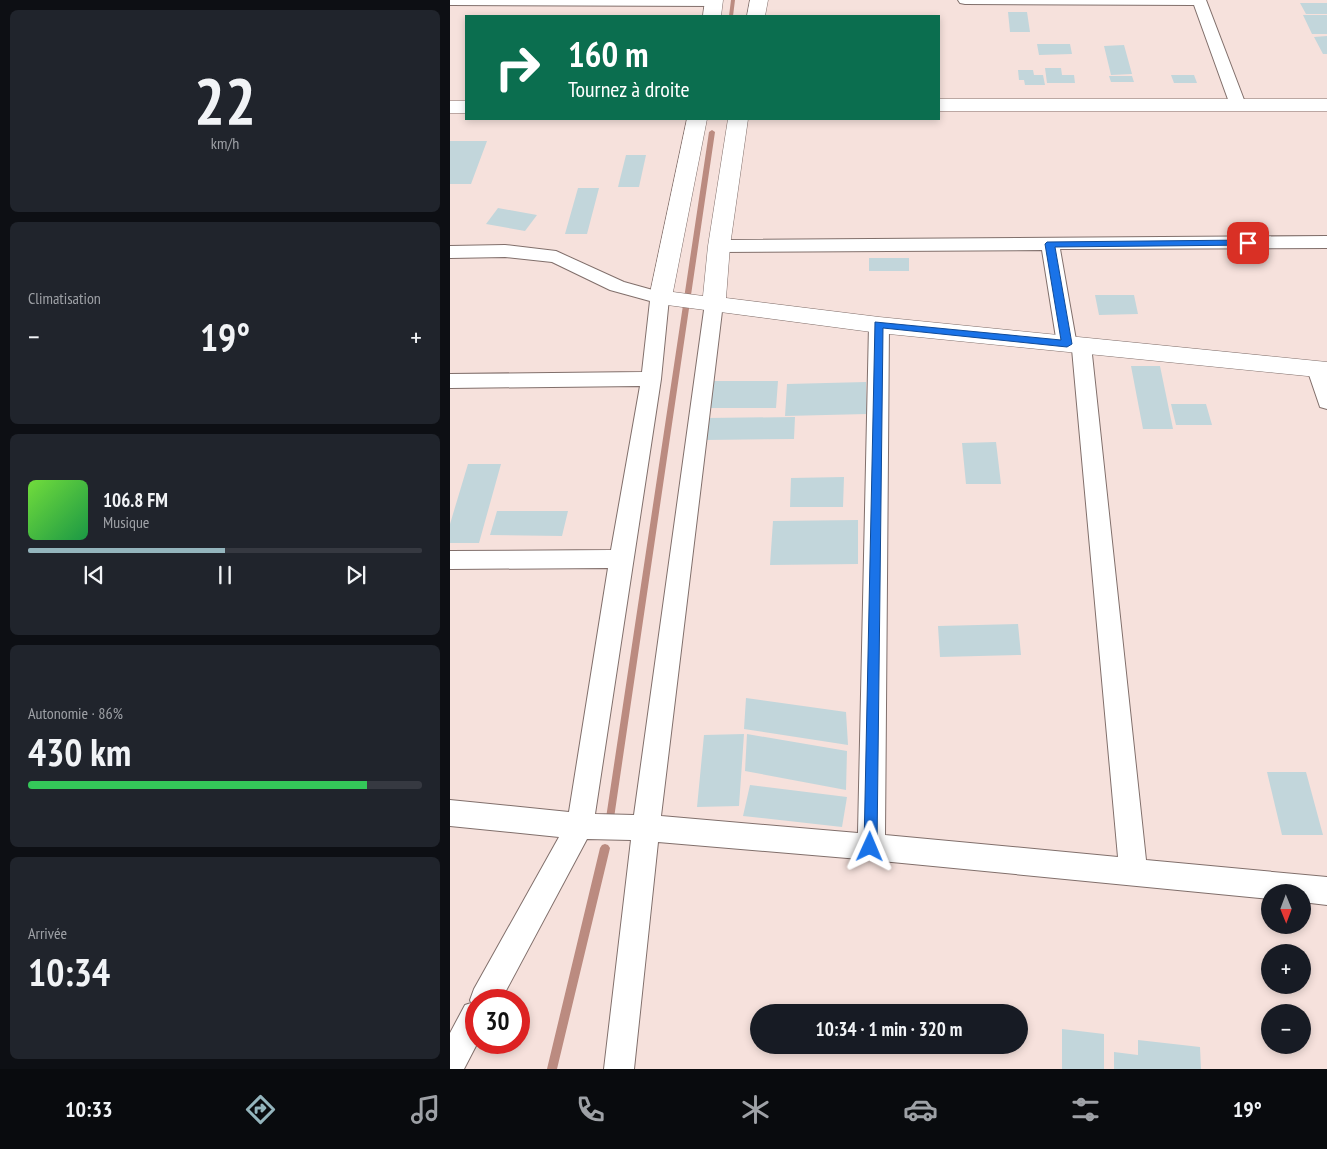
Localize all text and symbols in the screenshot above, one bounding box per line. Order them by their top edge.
text: 160 m [568,31,649,77]
icon: right [485,35,550,100]
text: 22 [194,58,256,142]
text: Tournez à droite [568,75,690,103]
text: km/h [211,133,239,153]
pin [1227,222,1269,264]
icon: arrive [1234,229,1262,257]
text: Climatisation [28,288,101,308]
text: 19° [200,312,250,361]
text: − [28,318,40,355]
text: + [410,318,422,355]
text: 106.8 FM [103,488,168,512]
text: Musique [103,512,149,532]
icon: previous [80,561,108,589]
icon: pause [211,561,239,589]
icon: next [342,561,370,589]
text: Autonomie · 86% [28,703,123,723]
text: 430 km [28,727,131,776]
position arrow [843,820,895,872]
north arrow [1261,884,1311,934]
map controls [1261,884,1311,1054]
text: Arrivée [28,923,67,943]
button: + [1261,944,1311,994]
text: 10:34 [28,947,110,996]
speed limit sign: 30 [465,989,530,1054]
button: − [1261,1004,1311,1054]
text: 10:34 · 1 min · 320 m [816,1017,962,1041]
icon: directions [243,1092,278,1127]
icon: music [408,1092,443,1127]
icon: phone [573,1092,608,1127]
icon: climate [738,1092,773,1127]
icon: car [903,1092,938,1127]
icon: filters [1068,1092,1103,1127]
text: 10:33 [65,1095,113,1123]
text: 19° [1233,1095,1262,1123]

